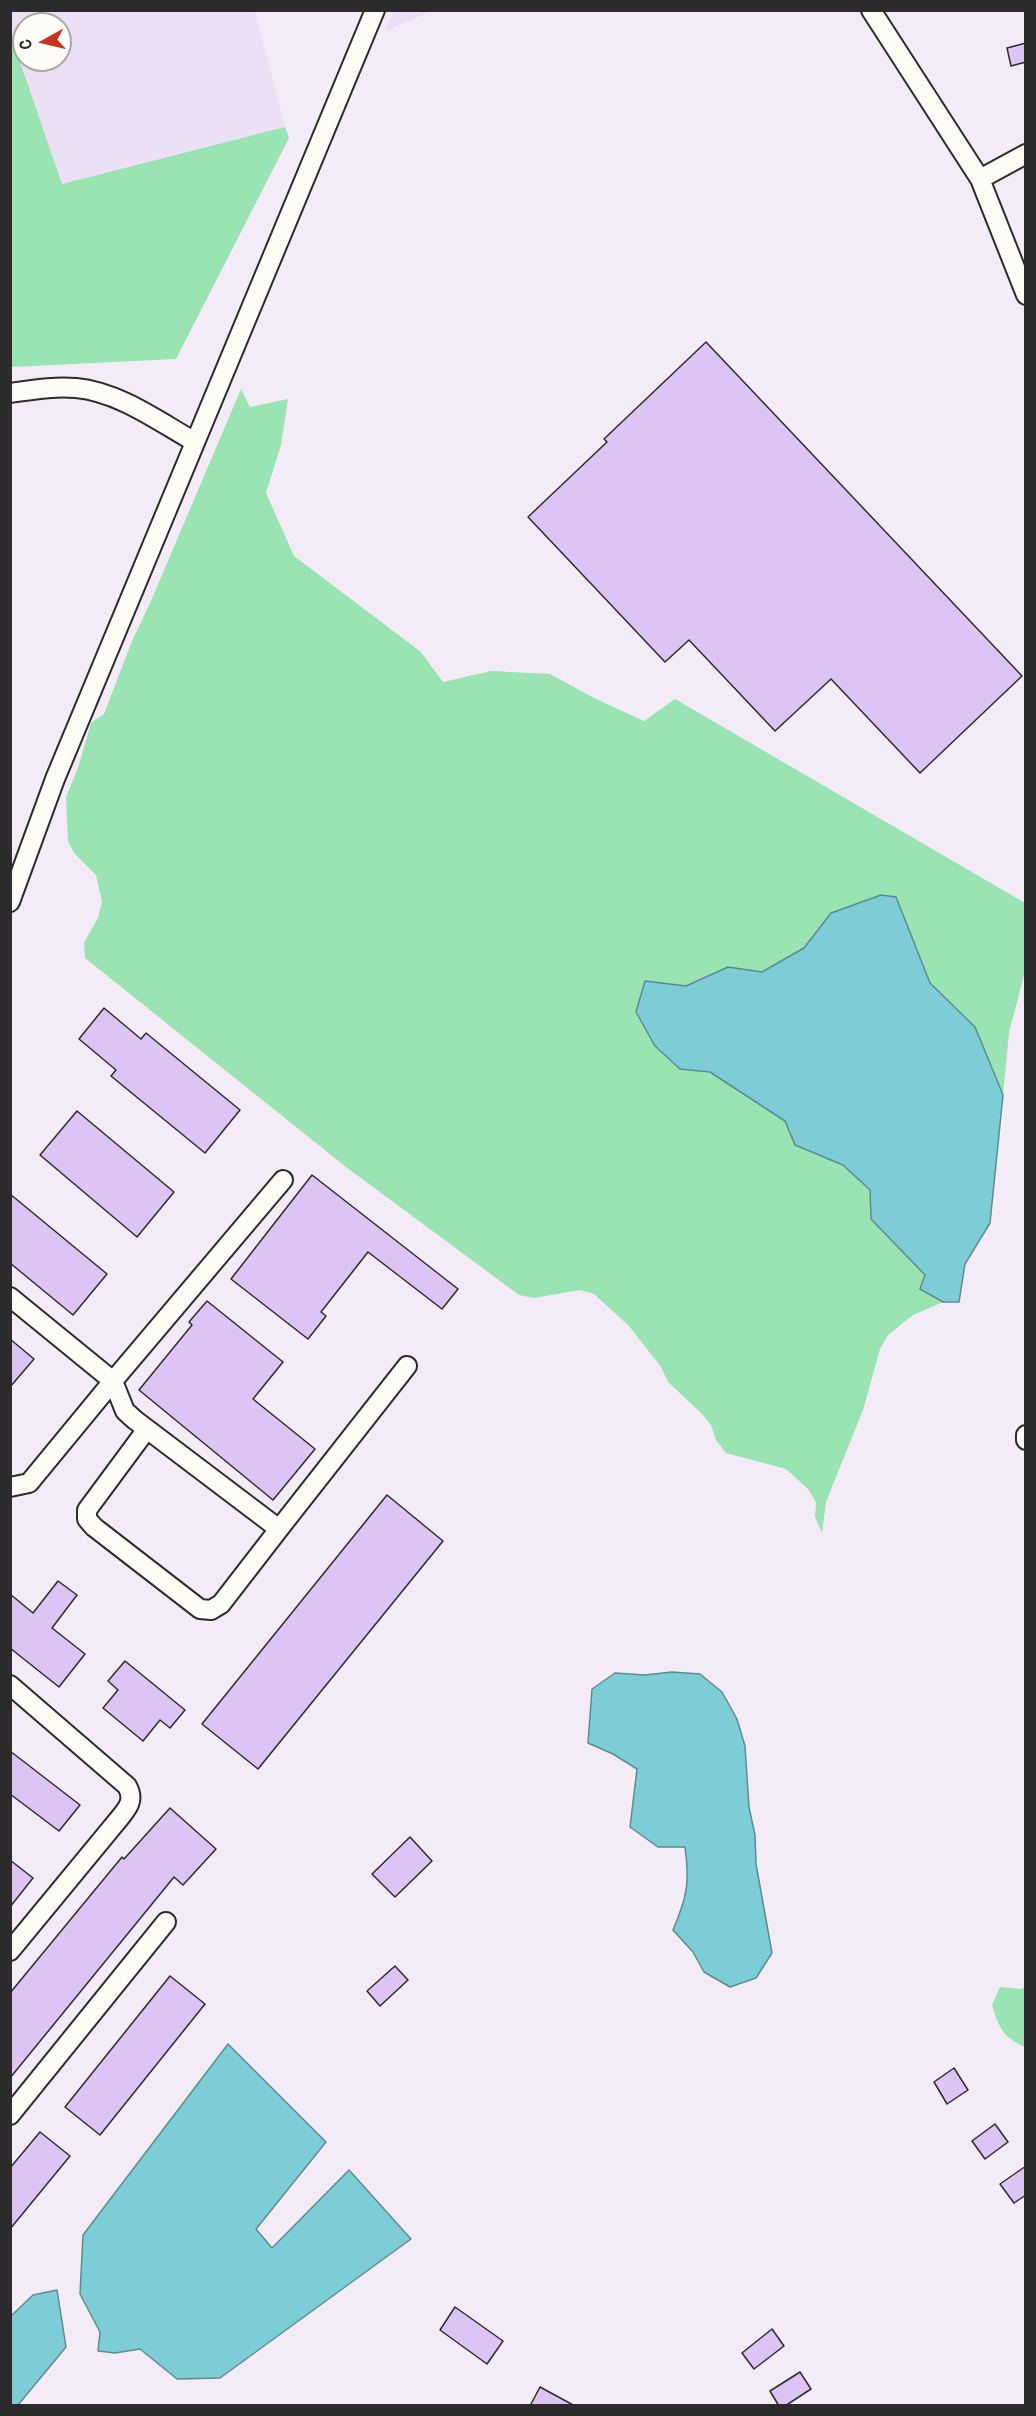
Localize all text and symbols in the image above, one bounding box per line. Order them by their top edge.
north arrow [12,12,72,72]
text: С [16,38,37,51]

